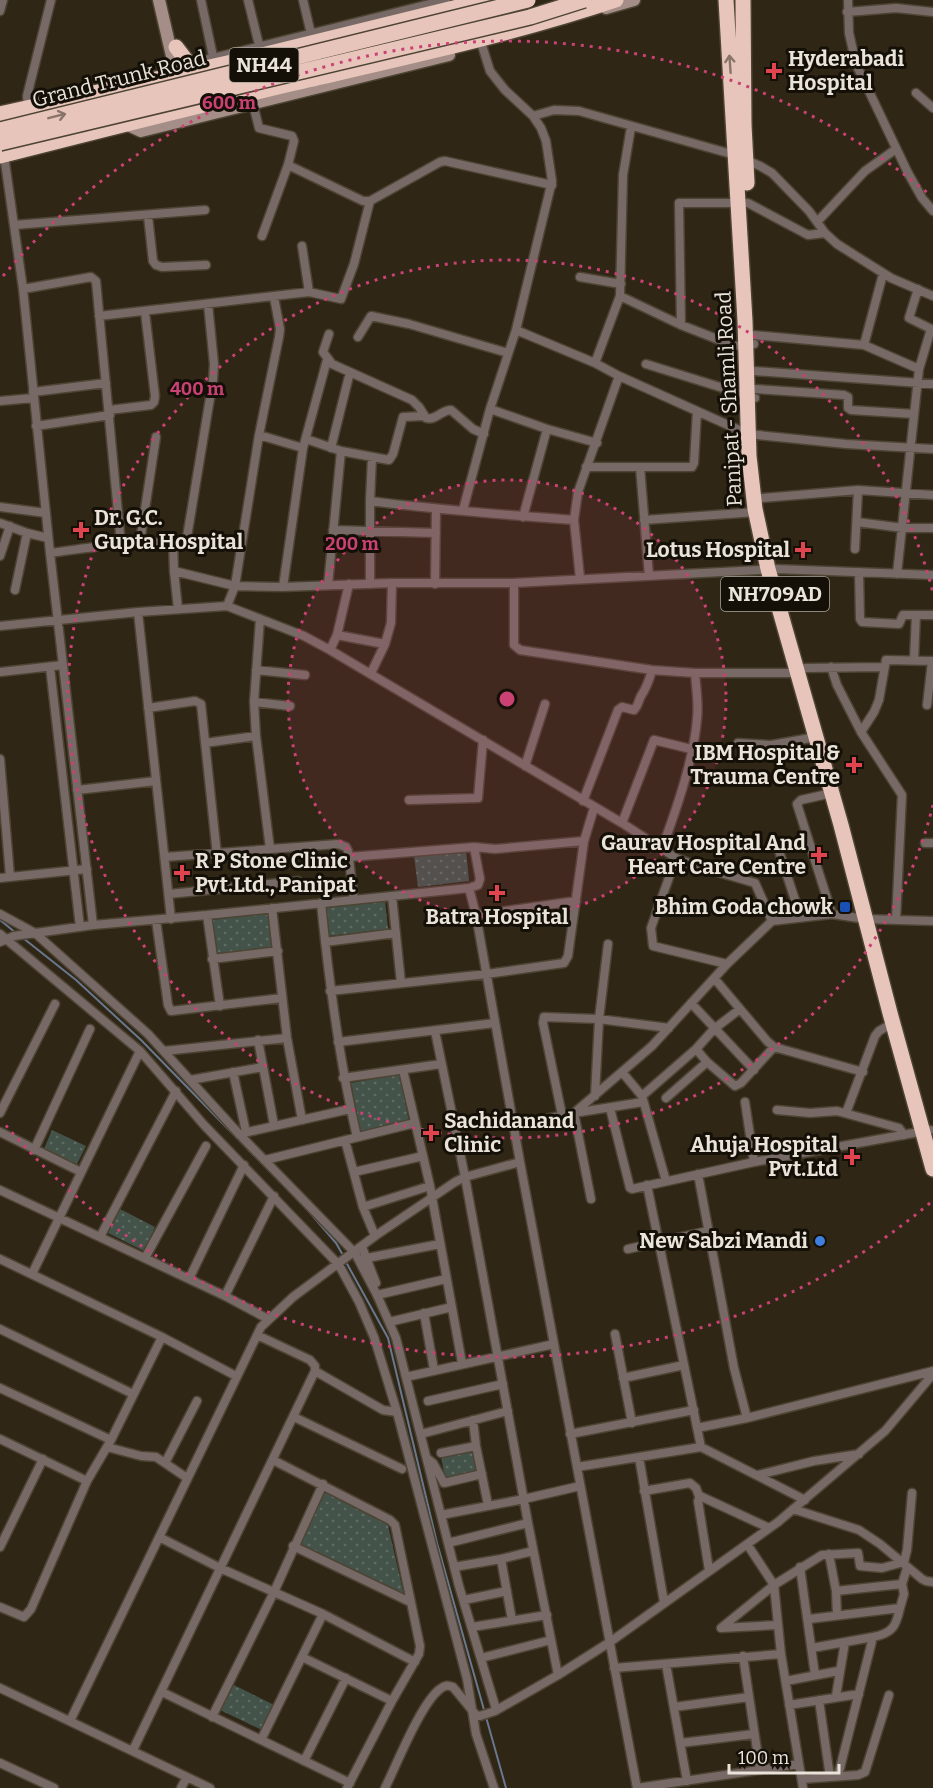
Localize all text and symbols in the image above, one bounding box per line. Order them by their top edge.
street label: Grand Trunk Road [29,45,209,113]
place label: Hyderabadi Hospital [788,46,904,96]
road number: NH44 [230,48,298,82]
one-way arrow [724,55,735,75]
marker: Hyderabadi Hospital [765,62,783,80]
text: 600 m [202,92,256,114]
one-way arrow [47,109,66,121]
street label: Panipat - Shamli Road [710,291,748,507]
text: 400 m [170,378,224,400]
place label: Dr. G.C. Gupta Hospital [94,505,244,555]
marker: Dr. G.C. Gupta Hospital [72,521,90,539]
text: 200 m [325,533,379,555]
place label: Lotus Hospital [646,537,790,563]
marker: Lotus Hospital [794,541,812,559]
road number: NH709AD [721,577,829,611]
centre of rings [497,689,517,709]
place label: IBM Hospital & Trauma Centre [690,740,840,790]
marker: IBM Hospital & Trauma Centre [845,756,863,774]
place label: Gaurav Hospital And Heart Care Centre [601,830,806,880]
marker: Gaurav Hospital And Heart Care Centre [810,846,828,864]
place label: R P Stone Clinic Pvt.Ltd., Panipat [195,848,356,898]
marker: R P Stone Clinic Pvt.Ltd., Panipat [173,864,191,882]
marker: Batra Hospital [488,884,506,902]
place label: Bhim Goda chowk [655,894,834,920]
marker: Bhim Goda chowk [838,900,852,914]
place label: Batra Hospital [426,904,569,930]
place label: Sachidanand Clinic [444,1108,575,1158]
marker: Sachidanand Clinic [422,1124,440,1142]
place label: Ahuja Hospital Pvt.Ltd [690,1132,838,1182]
marker: Ahuja Hospital Pvt.Ltd [843,1148,861,1166]
place label: New Sabzi Mandi [639,1228,808,1254]
marker: New Sabzi Mandi [813,1234,827,1248]
scale bar [729,1737,838,1775]
text: 100 m [738,1747,789,1769]

